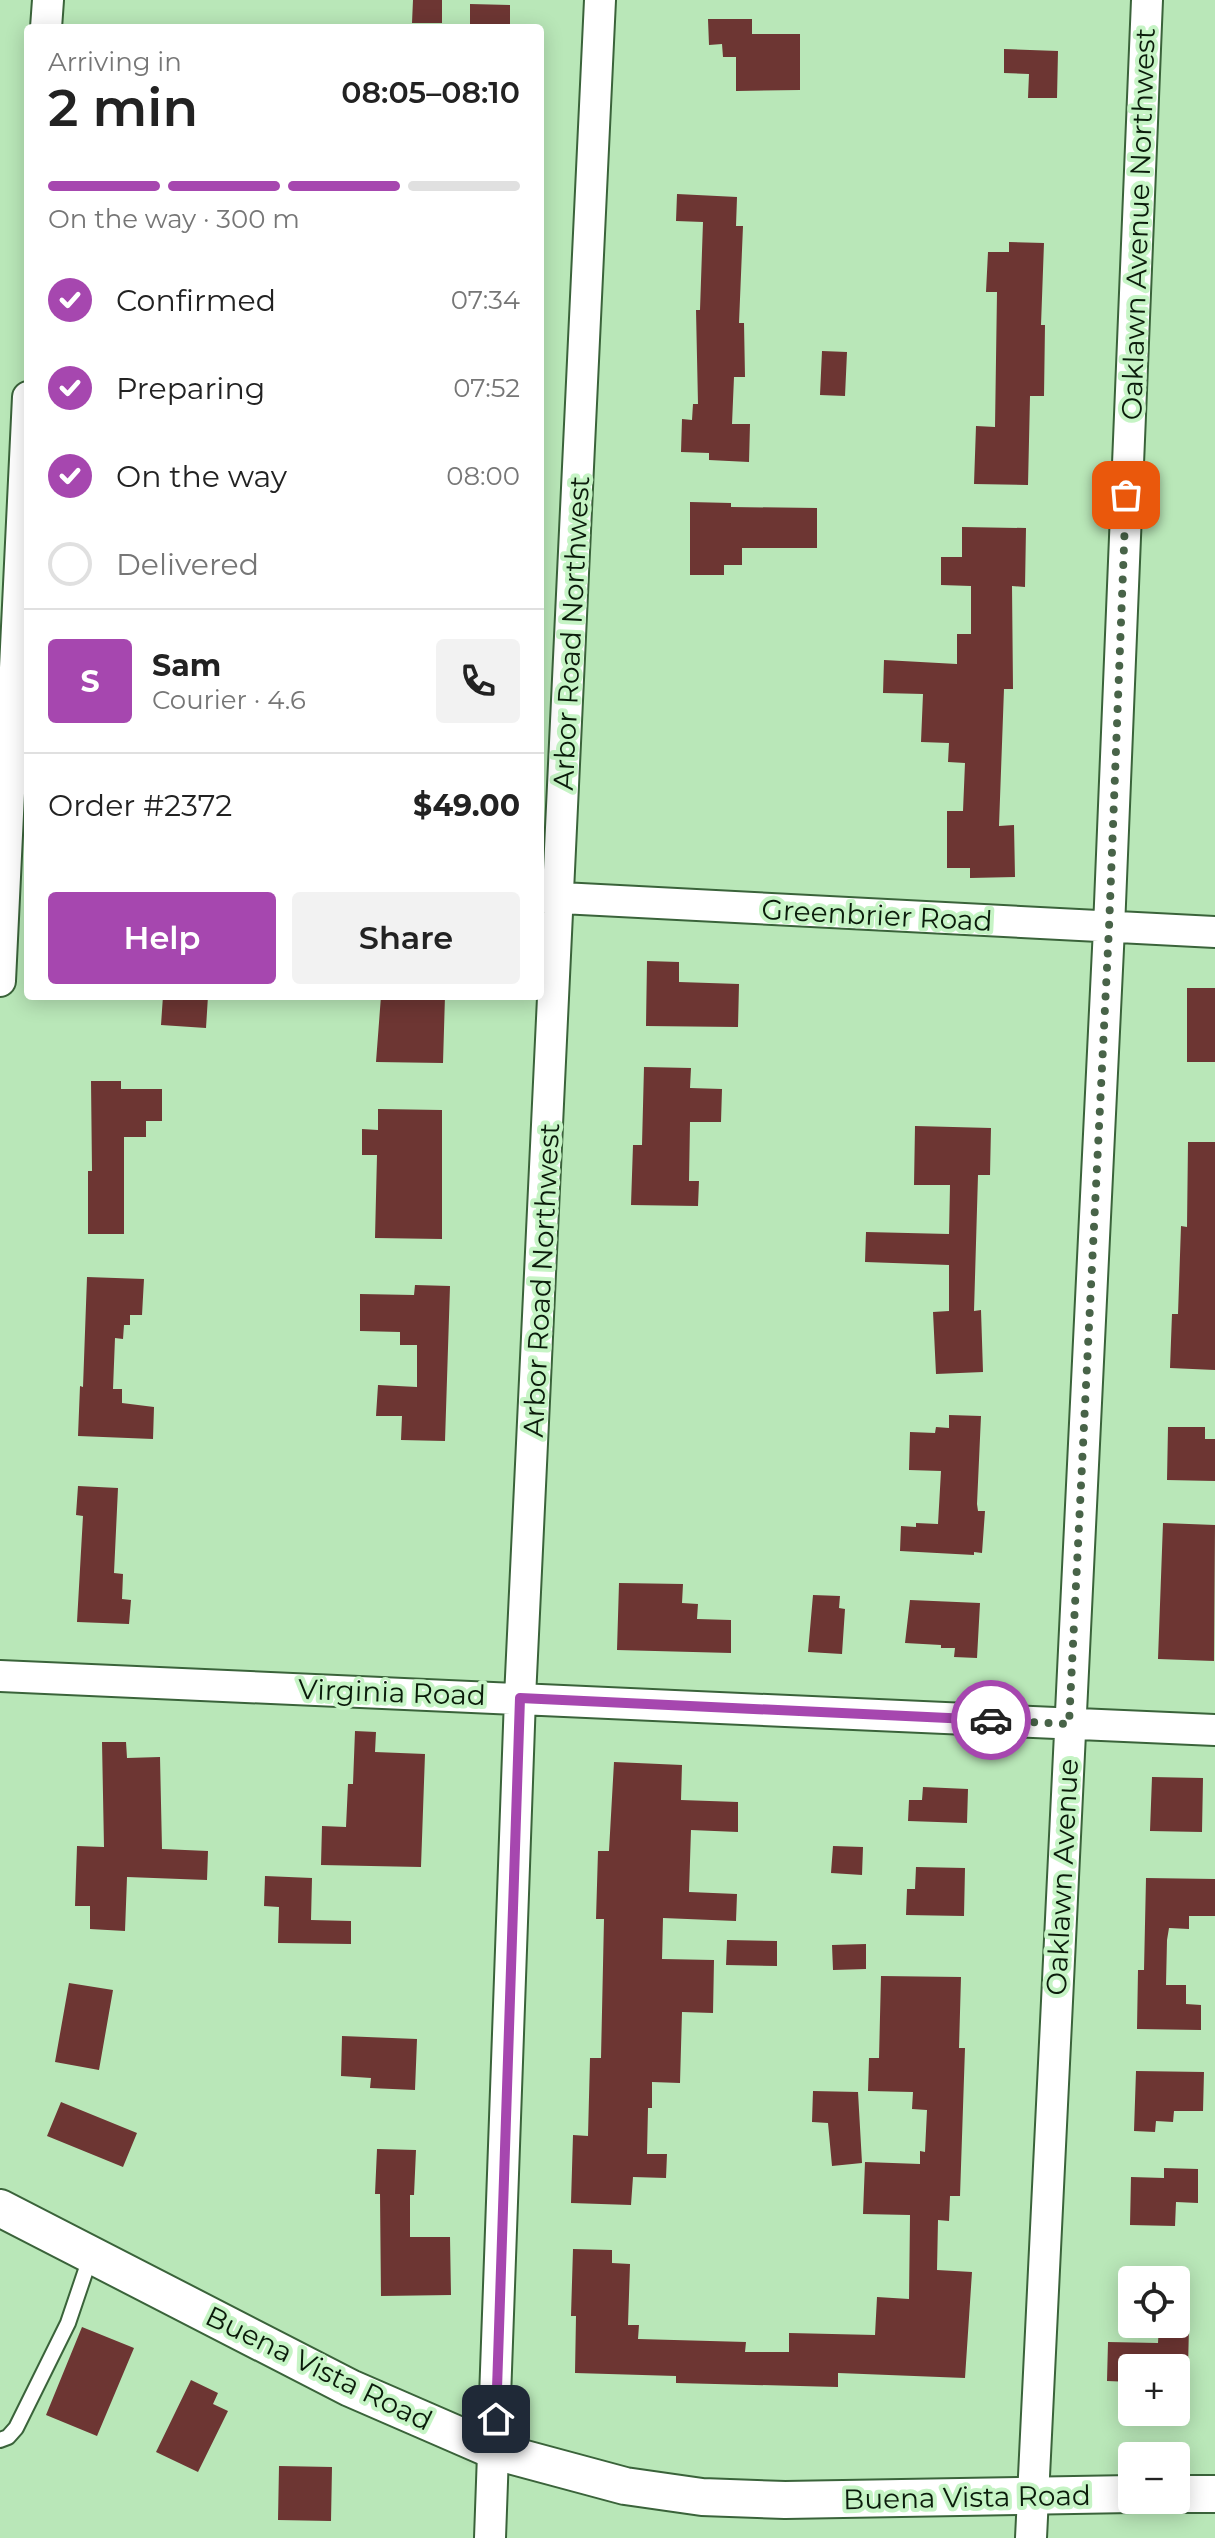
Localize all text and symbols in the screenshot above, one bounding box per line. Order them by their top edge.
street label: Oaklawn Avenue Northwest [1114,27,1162,421]
text: Arriving in [48,46,182,78]
text: 08:05–08:10 [341,74,520,111]
text: 2 min [48,76,198,139]
text: On the way · 300 m [48,203,300,235]
icon: check [48,278,92,322]
text: Confirmed [116,282,276,319]
text: 07:34 [451,284,520,316]
icon: check [48,366,92,410]
text: Preparing [116,370,265,407]
text: 07:52 [453,372,520,404]
icon: check [48,454,92,498]
text: On the way [116,458,287,495]
text: 08:00 [446,460,520,492]
pin [1092,461,1160,529]
icon: bag [1104,473,1148,517]
street label: Arbor Road Northwest [546,475,596,791]
text: Delivered [116,546,259,583]
button: phone [436,639,520,723]
text: Sam [152,647,221,684]
text: S [80,663,100,700]
text: Courier · 4.6 [152,684,306,716]
text: Order #2372 [48,787,232,824]
text: $49.00 [413,787,520,824]
button: Help [48,892,276,984]
button: Share [292,892,520,984]
street label: Greenbrier Road [761,892,993,938]
street label: Arbor Road Northwest [516,1122,566,1438]
street label: Virginia Road [298,1672,486,1712]
courier [951,1680,1031,1760]
icon: car [969,1698,1013,1742]
street label: Oaklawn Avenue [1039,1758,1085,1996]
map controls [1118,2266,1190,2514]
button: locate [1118,2266,1190,2338]
street label: Buena Vista Road [200,2298,438,2438]
button: + [1118,2354,1190,2426]
pin [462,2385,530,2453]
icon: home [474,2397,518,2441]
button: − [1118,2442,1190,2514]
street label: Buena Vista Road [843,2478,1091,2516]

